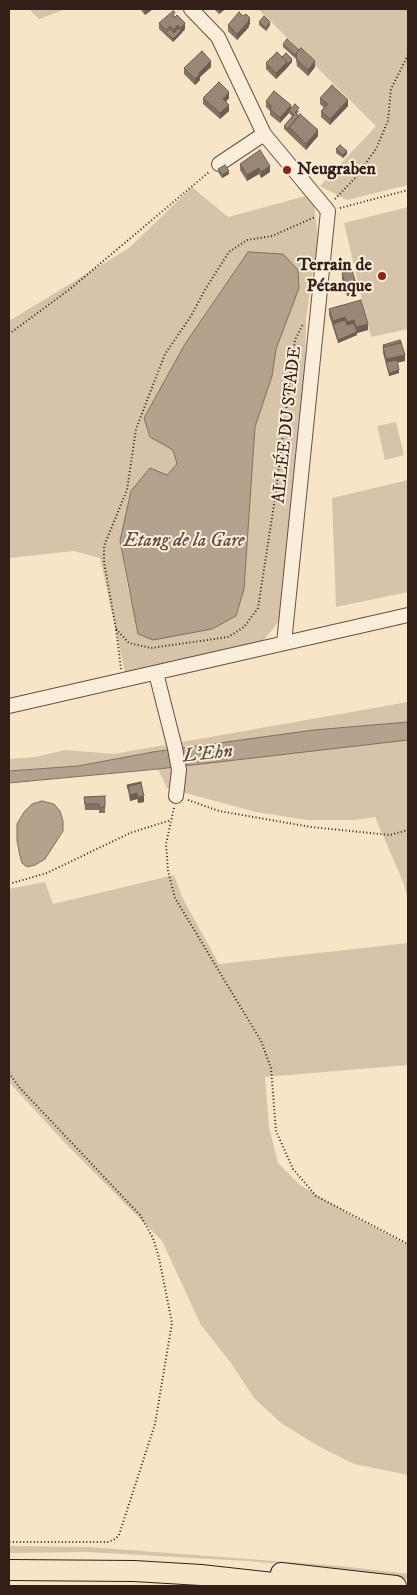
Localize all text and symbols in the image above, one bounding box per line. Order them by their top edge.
place label: Neugraben [297,159,376,181]
marker: Neugraben [281,164,293,176]
place label: Terrain de Pétanque [297,255,372,298]
marker: Terrain de Pétanque [376,270,388,282]
street label: ALLÉE DU STADE [269,345,307,505]
water label: Etang de la Gare [123,531,245,553]
water label: L'Ehn [182,741,234,769]

